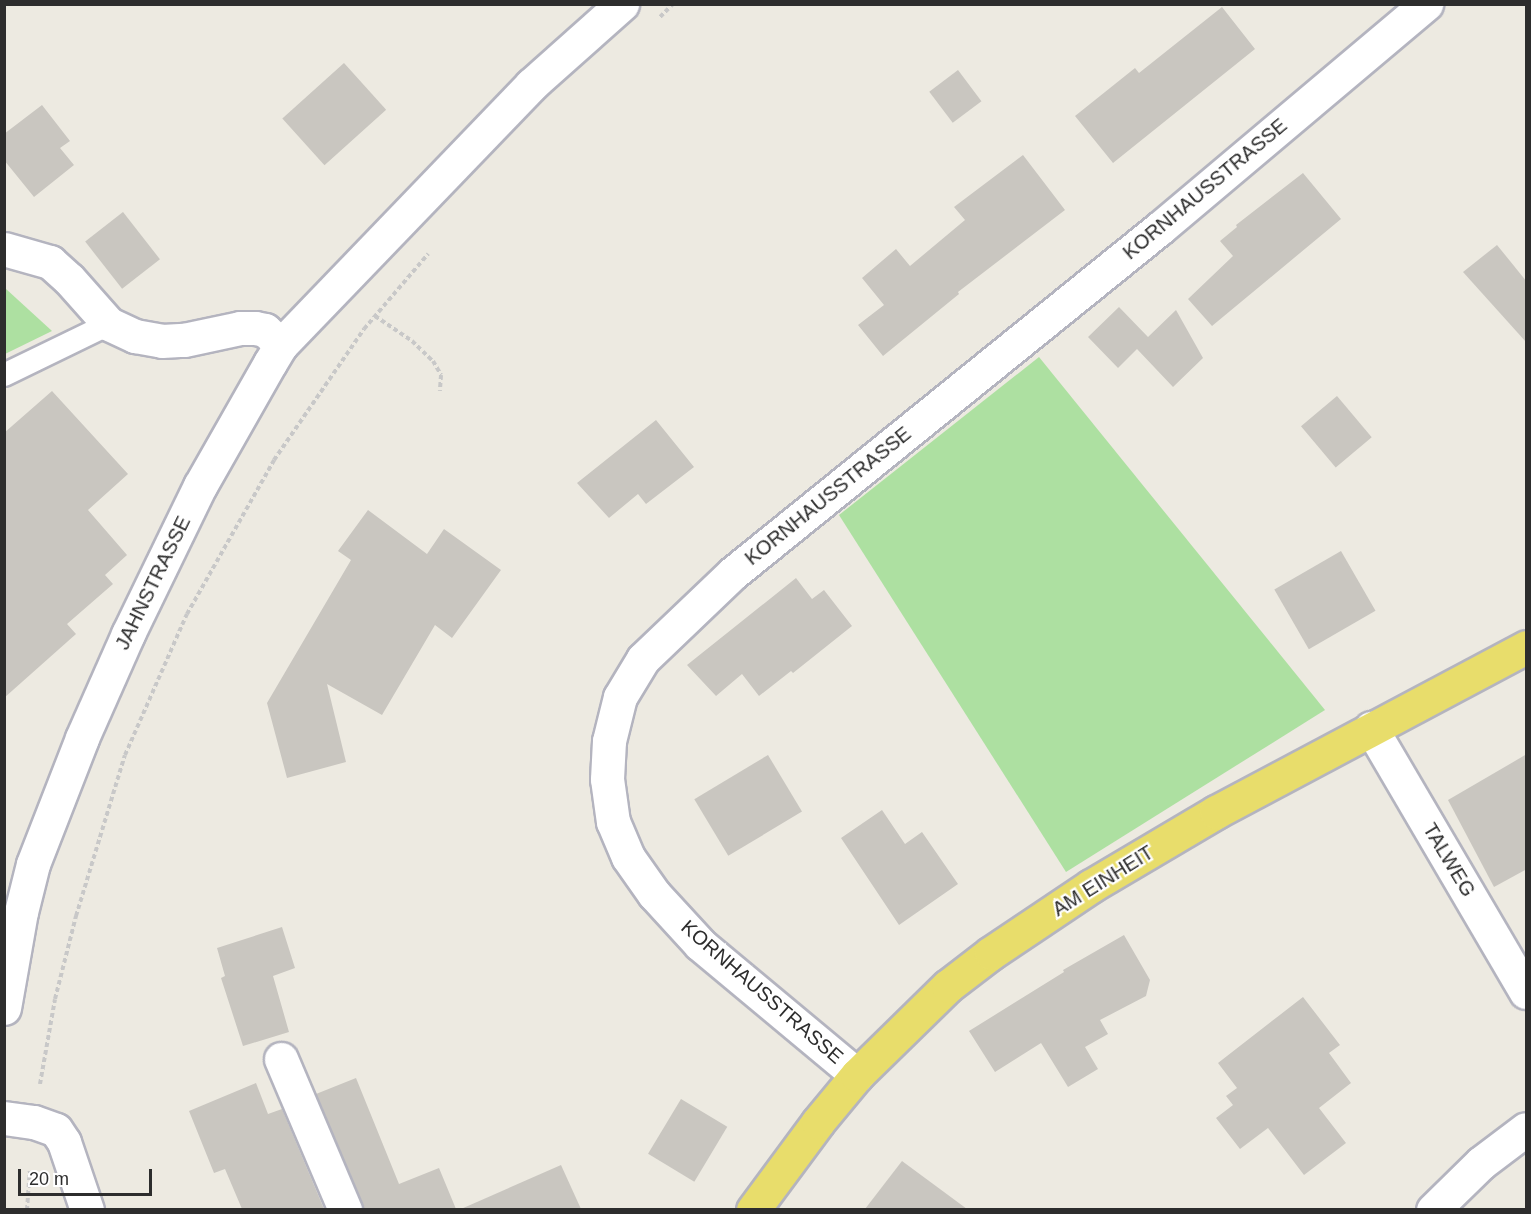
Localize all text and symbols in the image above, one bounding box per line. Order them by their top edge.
street label: KORNHAUSSTRASSE [1118,113,1292,265]
street label: KORNHAUSSTRASSE [740,422,916,570]
street label: JAHNSTRASSE [110,512,196,654]
street label: TALWEG [1418,819,1480,901]
street label: AM EINHEIT [1048,840,1158,922]
street label: KORNHAUSSTRASSE [676,915,848,1069]
scale bar [21,1157,154,1195]
text: 20 m [29,1169,69,1189]

